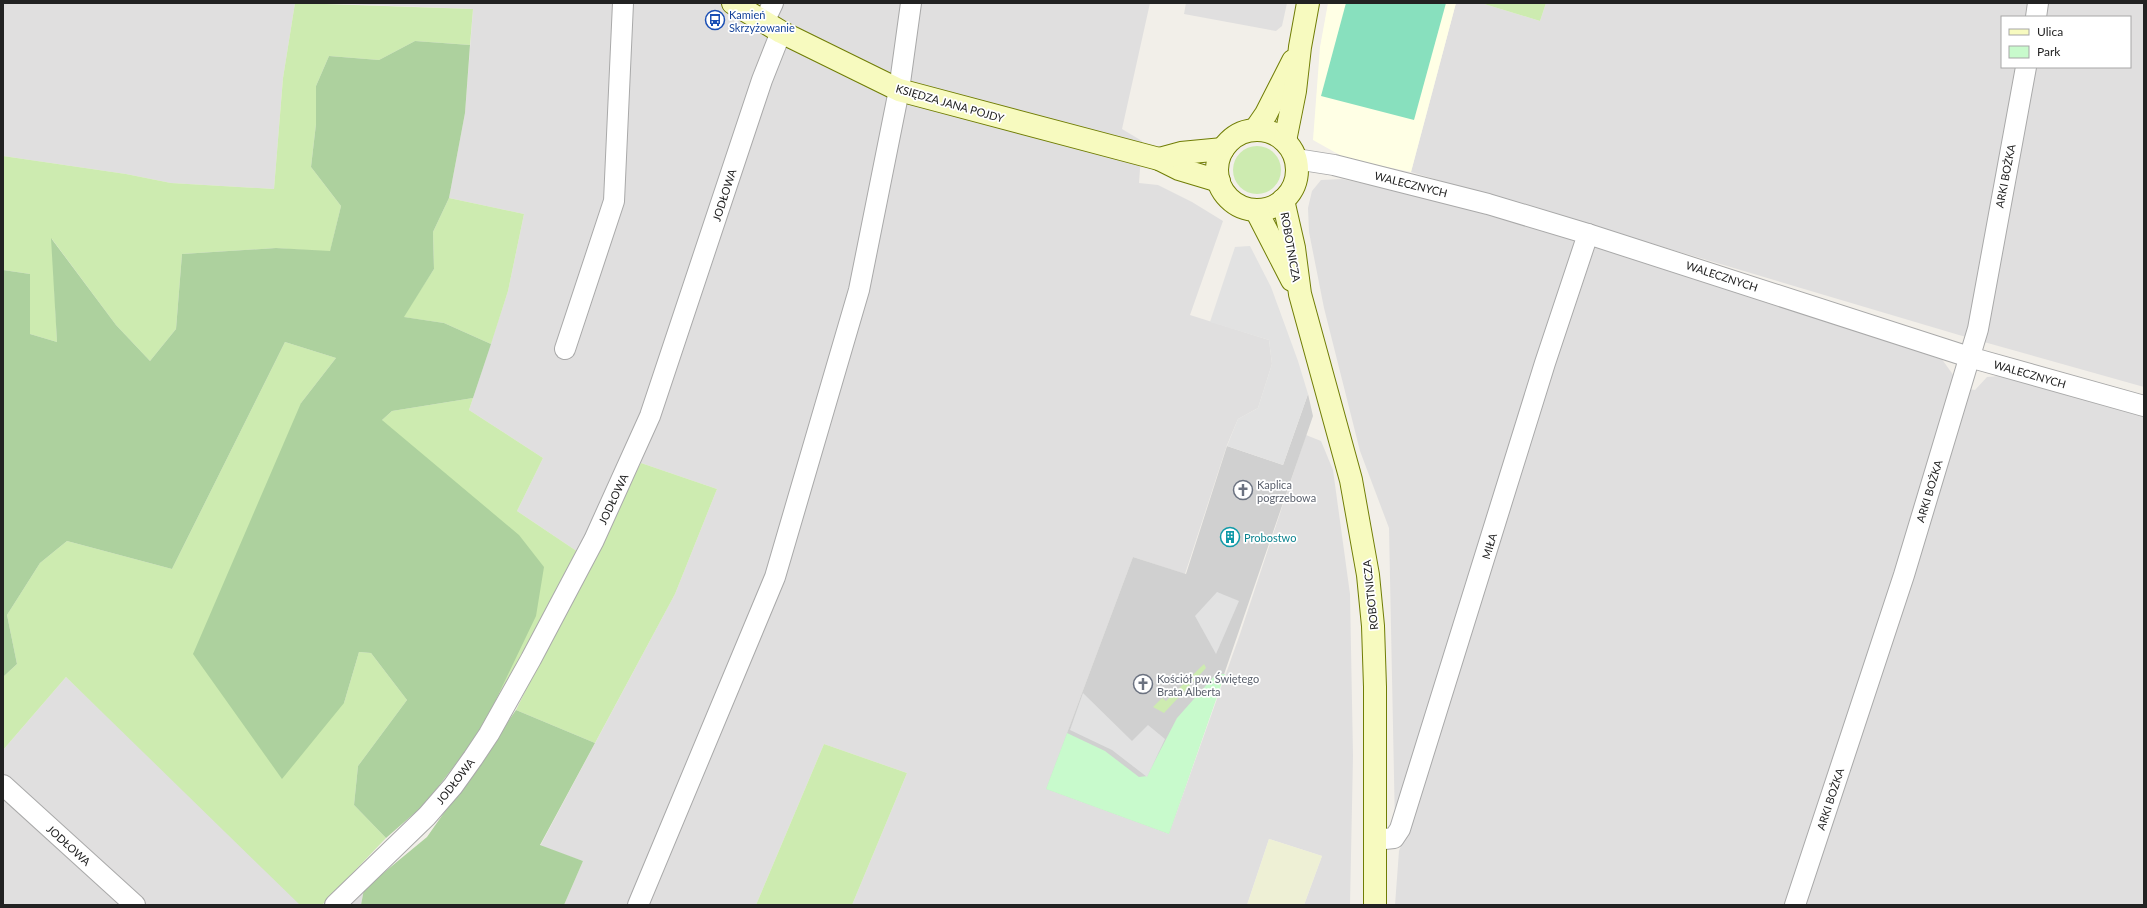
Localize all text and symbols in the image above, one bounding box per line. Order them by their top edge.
place label: Kamień Skrzyżowanie [729,8,795,34]
bus stop icon: Kamień Skrzyżowanie [704,9,726,31]
legend [2001,16,2131,68]
text: Ulica [2037,24,2063,39]
text: Park [2037,44,2061,59]
street label: KSIĘDZA JANA POJDY [894,81,1006,125]
street label: ARKI BOŻKA [1992,143,2018,209]
street label: JODŁOWA [709,167,739,223]
street label: WALECZNYCH [1373,169,1449,199]
street label: ROBOTNICZA [1278,211,1304,283]
street label: WALECZNYCH [1684,258,1760,294]
street label: WALECZNYCH [1992,357,2068,391]
street label: ARKI BOŻKA [1913,458,1945,524]
street label: JODŁOWA [596,471,631,526]
place label: Kaplica pogrzebowa [1257,478,1316,504]
church icon: Kaplica pogrzebowa [1232,479,1254,501]
building icon: Probostwo [1219,526,1241,548]
place label: Probostwo [1244,531,1296,544]
street label: MIŁA [1479,531,1499,561]
street label: ROBOTNICZA [1360,559,1380,631]
place label: Kościół pw. Świętego Brata Alberta [1157,672,1259,698]
church icon: Kościół pw. Świętego Brata Alberta [1132,673,1154,695]
street label: JODŁOWA [433,755,477,806]
street label: ARKI BOŻKA [1814,766,1846,832]
street label: JODŁOWA [45,822,94,868]

